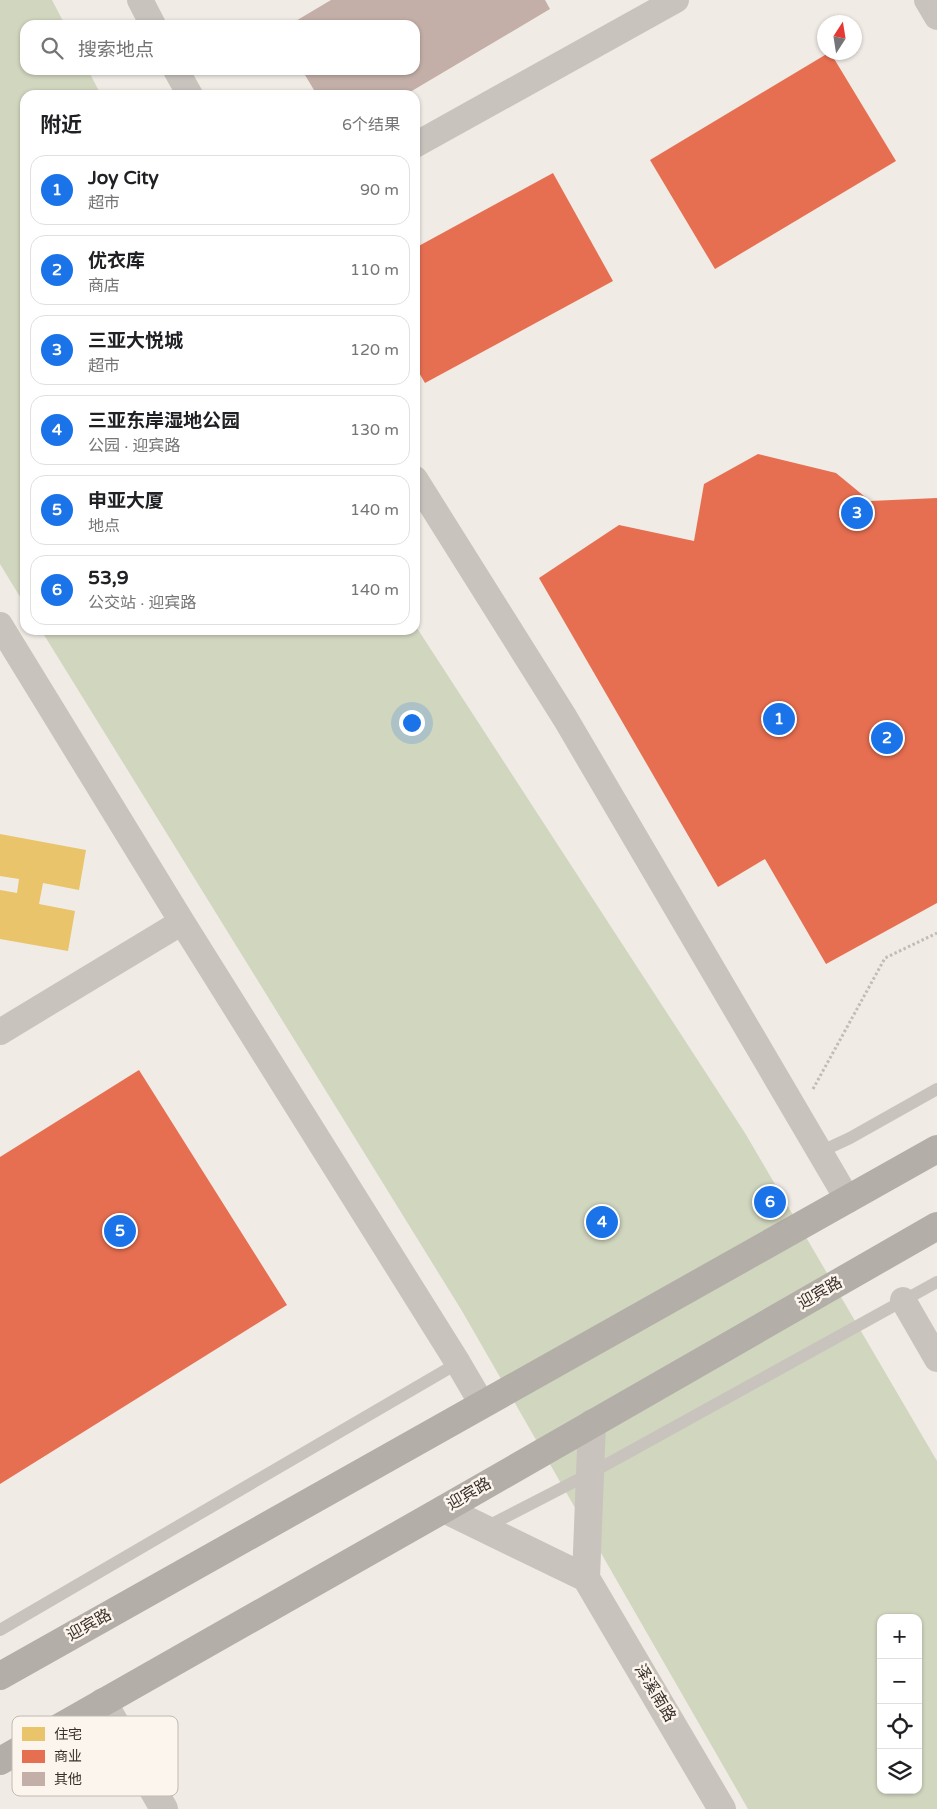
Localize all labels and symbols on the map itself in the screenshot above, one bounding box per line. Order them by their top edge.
north arrow [817,15,862,60]
pin: 3 [841,494,873,532]
pin: 1 [763,700,795,738]
your location [399,710,425,736]
pin: 2 [871,719,903,757]
pin: 6 [754,1183,786,1221]
pin: 4 [586,1203,618,1241]
pin: 5 [104,1212,136,1250]
street label: 迎宾路 [794,1272,846,1314]
street label: 迎宾路 [443,1473,495,1515]
street label: 迎宾路 [63,1605,115,1645]
street label: 泽溪南路 [630,1660,680,1726]
legend [12,1716,178,1796]
text: 住宅 [54,1726,82,1743]
text: 商业 [54,1748,82,1765]
text: 其他 [54,1771,82,1788]

